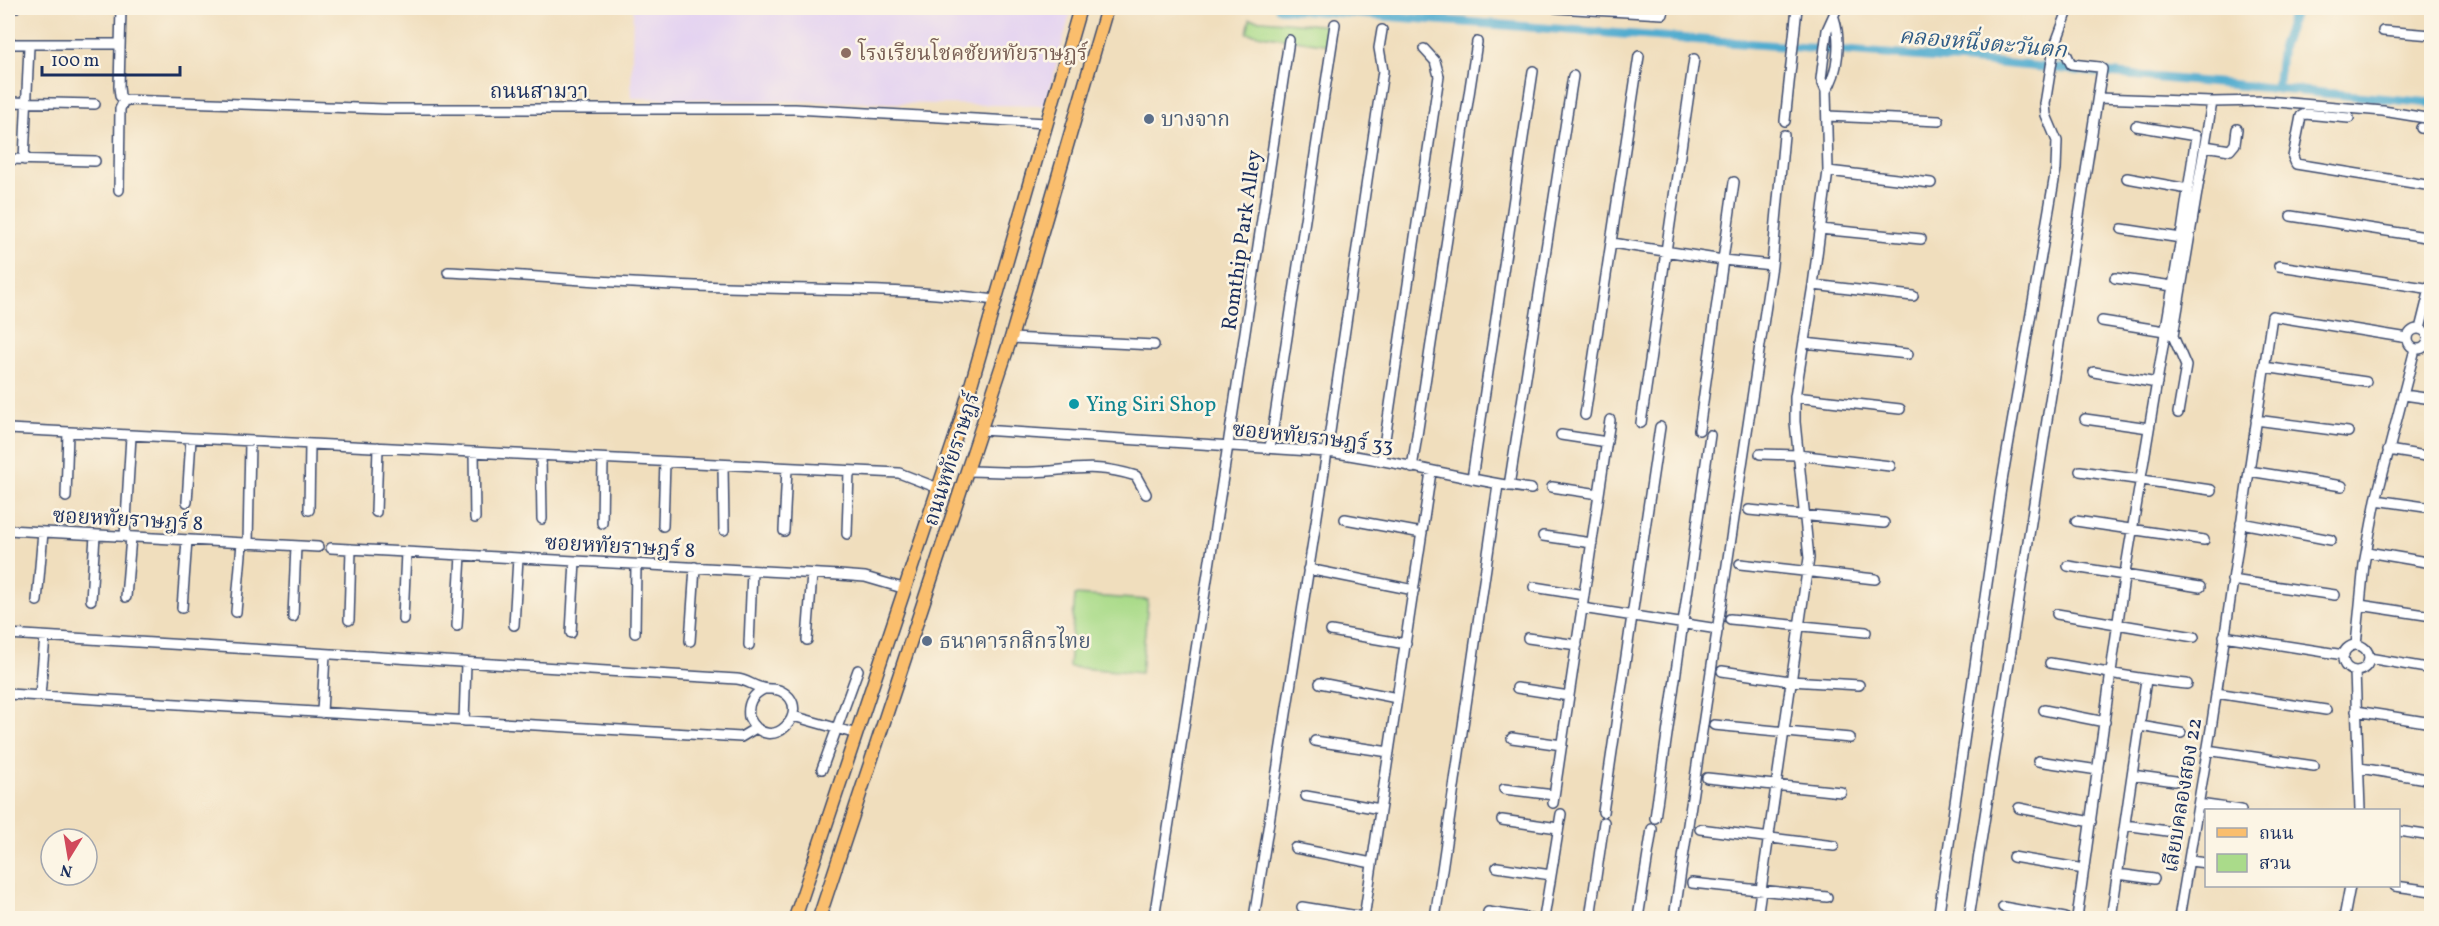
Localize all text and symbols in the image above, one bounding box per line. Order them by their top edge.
water label: คลองหนึ่งตะวันตก [1898,19,2069,67]
place label: โรงเรียนโชคชัยหทัยราษฎร์ [857,38,1089,69]
scale bar [42,39,180,77]
marker: โรงเรียนโชคชัยหทัยราษฎร์ [839,46,853,60]
text: 100 m [51,49,100,74]
street label: ถนนสามวา [490,78,588,107]
place label: บางจาก [1161,106,1230,135]
marker: บางจาก [1142,112,1156,126]
street label: Romthip Park Alley [1215,148,1270,332]
street label: ถนนหทัยราษฎร์ [917,388,988,530]
place label: Ying Siri Shop [1086,391,1216,420]
marker: Ying Siri Shop [1067,397,1081,411]
street label: ซอยหทัยราษฎร์ 33 [1231,416,1395,461]
street label: ซอยหทัยราษฎร์ 8 [52,502,204,539]
street label: ซอยหทัยราษฎร์ 8 [544,529,696,566]
place label: ธนาคารกสิกรไทย [939,626,1091,657]
marker: ธนาคารกสิกรไทย [920,634,934,648]
street label: เลียบคลองสอง 22 [2157,716,2210,875]
legend [2205,809,2400,887]
text: ถนน [2259,822,2294,847]
north arrow [39,827,99,887]
text: สวน [2259,852,2291,877]
text: N [58,858,74,882]

